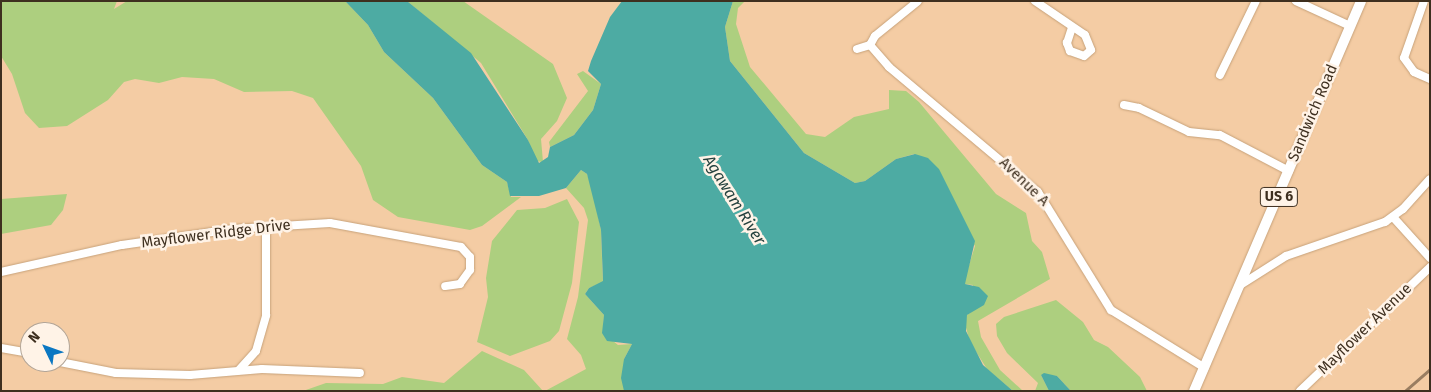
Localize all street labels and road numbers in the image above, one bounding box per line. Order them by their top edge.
street label: Sandwich Road [1284,62,1342,164]
street label: Avenue A [995,154,1053,210]
road number: US 6 [1259,186,1299,208]
street label: Mayflower Ridge Drive [140,216,292,252]
street label: Mayflower Avenue [1314,280,1416,378]

